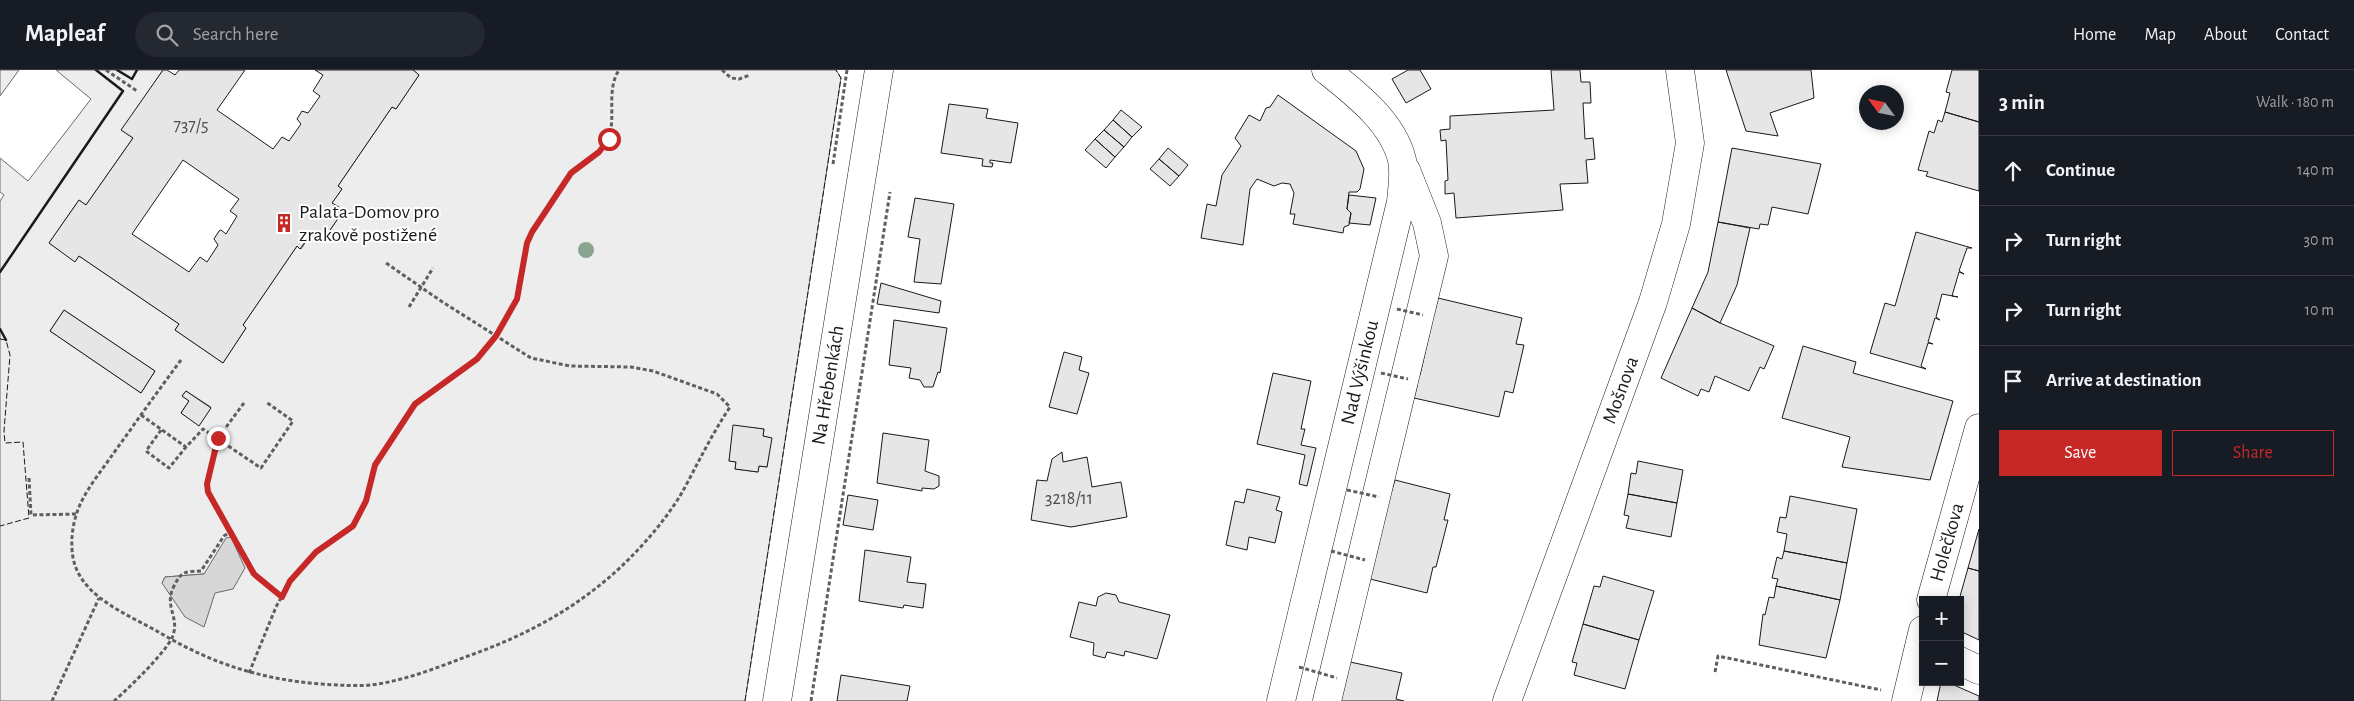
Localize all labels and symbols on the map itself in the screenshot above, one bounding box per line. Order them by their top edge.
north arrow [1859,85,1904,130]
house number: 737/5 [173,117,209,135]
route start [598,128,621,151]
place label: Palata-Domov pro zrakově postižené [299,202,440,245]
building icon: Palata-Domov pro zrakově postižené [273,212,295,234]
street label: Nad Výšinkou [1338,318,1382,427]
street label: Na Hřebenkách [809,324,848,446]
street label: Mošnova [1599,354,1642,426]
route end [207,427,230,450]
house number: 3218/11 [1045,490,1093,508]
street label: Holečkova [1927,501,1968,584]

